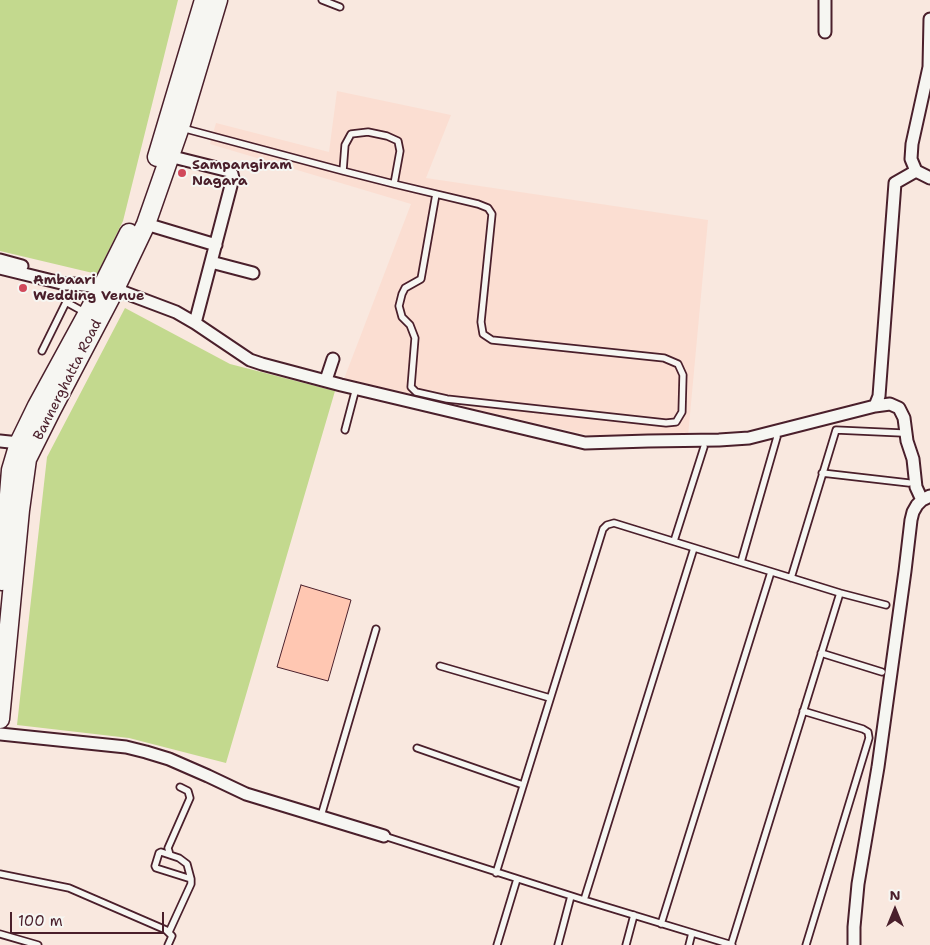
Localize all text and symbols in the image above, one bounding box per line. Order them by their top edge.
place label: Sampangiram Nagara [192,157,292,190]
marker: Sampangiram Nagara [176,167,188,179]
place label: Ambaari Wedding Venue [33,272,144,304]
marker: Ambaari Wedding Venue [17,282,29,294]
street label: Bannerghatta Road [30,317,106,443]
north arrow [870,885,920,935]
text: N [889,886,901,904]
scale bar [12,902,166,934]
text: 100 m [18,911,63,931]

